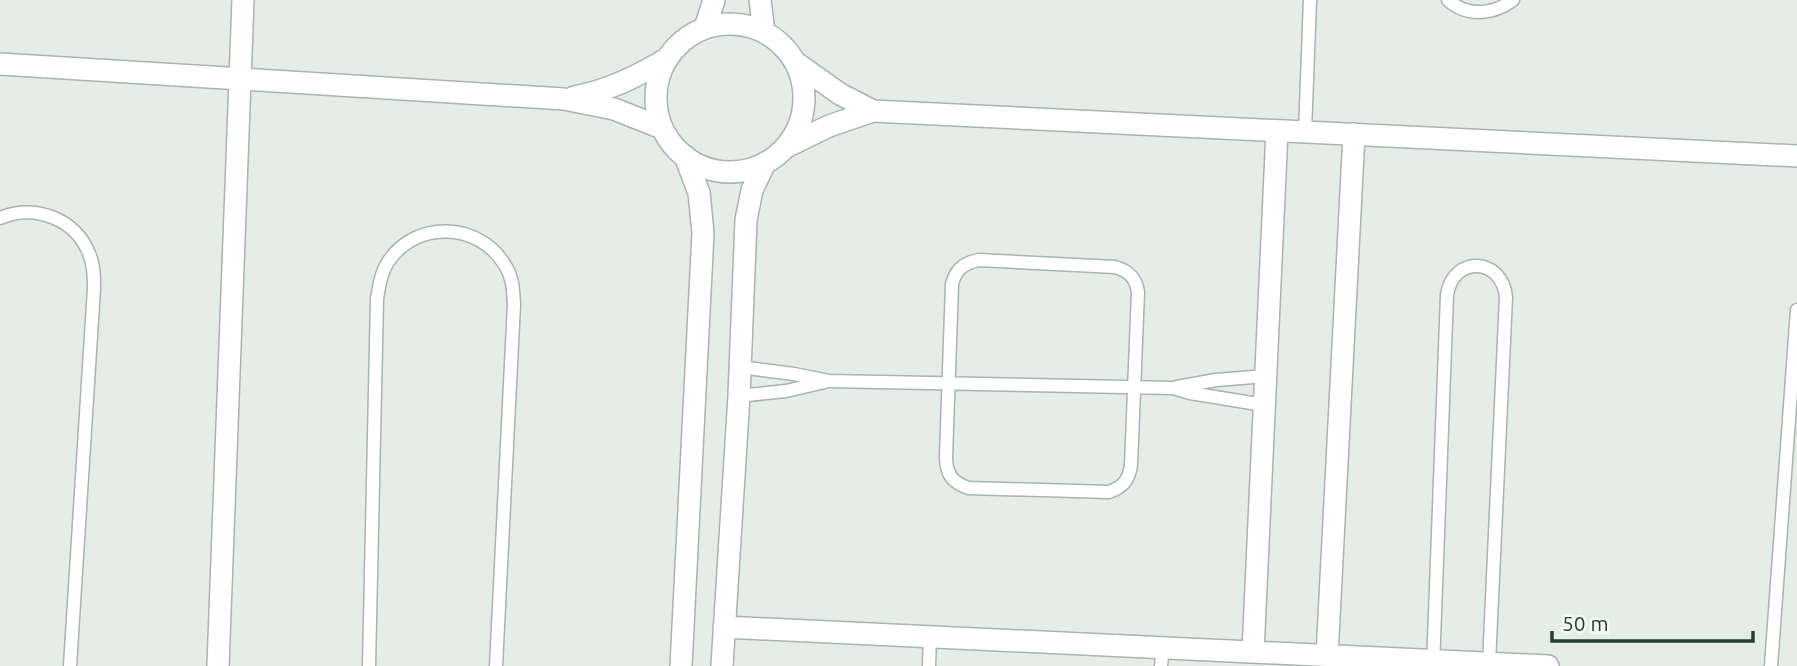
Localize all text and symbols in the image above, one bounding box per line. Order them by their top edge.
scale bar [1552,600,1753,644]
text: 50 m [1562,611,1609,635]

